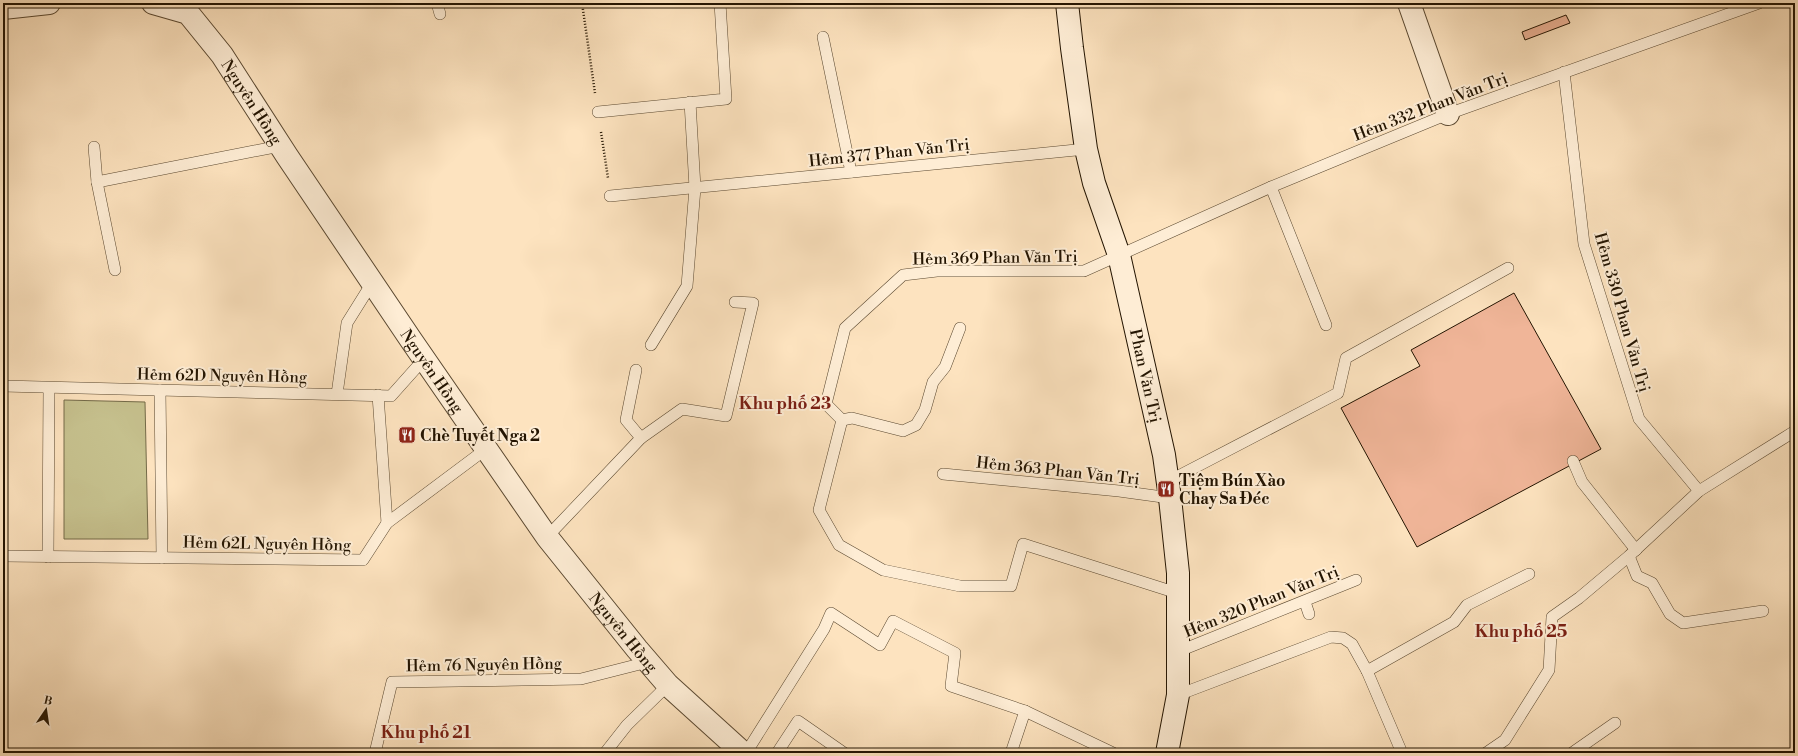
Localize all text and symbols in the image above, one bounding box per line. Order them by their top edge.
street label: Nguyên Hồng [216,56,286,149]
street label: Hẻm 332 Phan Văn Trị [1350,68,1510,146]
street label: Hẻm 377 Phan Văn Trị [808,135,971,171]
street label: Hẻm 330 Phan Văn Trị [1590,230,1654,394]
street label: Hẻm 369 Phan Văn Trị [912,247,1078,269]
street label: Nguyên Hồng [396,326,468,418]
street label: Phan Văn Trị [1125,327,1165,425]
street label: Hẻm 62D Nguyên Hồng [137,365,308,387]
district label: Khu phố 23 [739,393,831,415]
restaurant icon: Chè Tuyết Nga 2 [397,425,417,445]
place label: Chè Tuyết Nga 2 [420,426,540,446]
street label: Hẻm 363 Phan Văn Trị [975,452,1141,490]
place label: Tiệm Bún Xào Chay Sa Đéc [1179,471,1286,509]
restaurant icon: Tiệm Bún Xào Chay Sa Đéc [1156,479,1176,499]
street label: Hẻm 62L Nguyên Hồng [183,533,352,555]
street label: Hẻm 320 Phan Văn Trị [1181,562,1342,642]
street label: Nguyên Hồng [584,589,662,677]
district label: Khu phố 25 [1475,621,1568,643]
street label: Hẻm 76 Nguyên Hồng [406,654,563,676]
north arrow [26,690,66,730]
text: B [42,693,54,709]
district label: Khu phố 21 [381,722,472,744]

